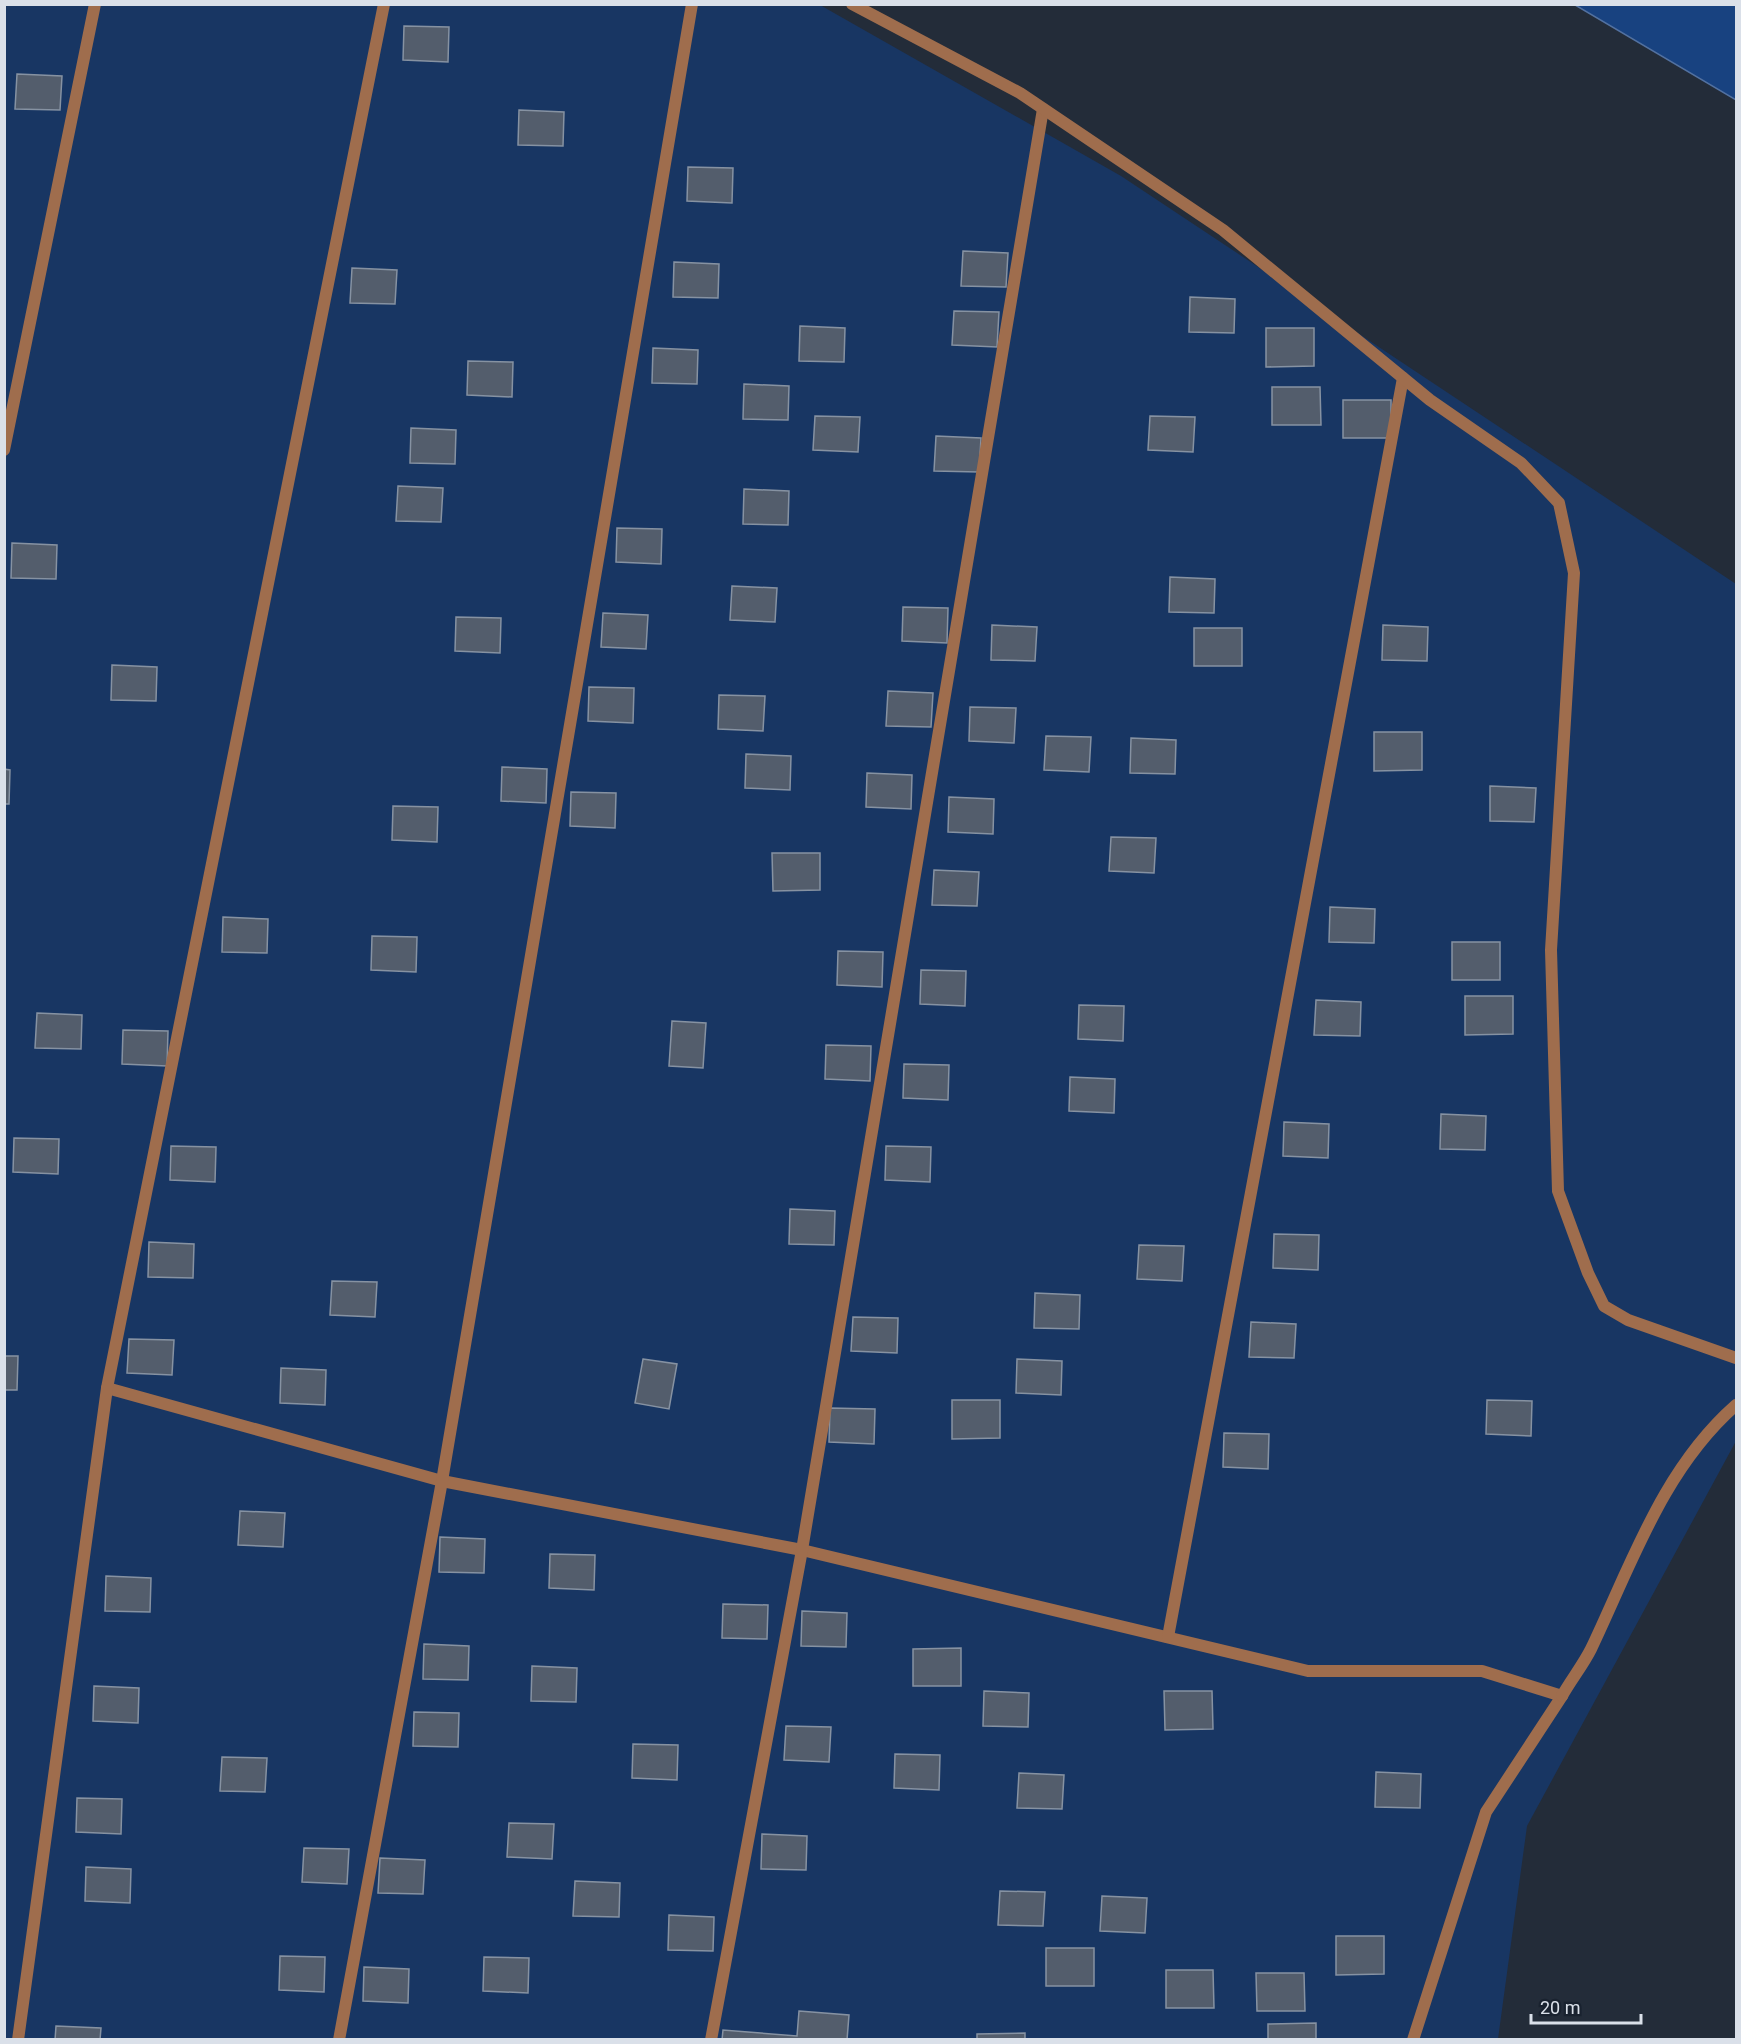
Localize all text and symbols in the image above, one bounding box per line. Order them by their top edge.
scale bar [1531,1987,1640,2025]
text: 20 m [1540,1997,1580,2018]

